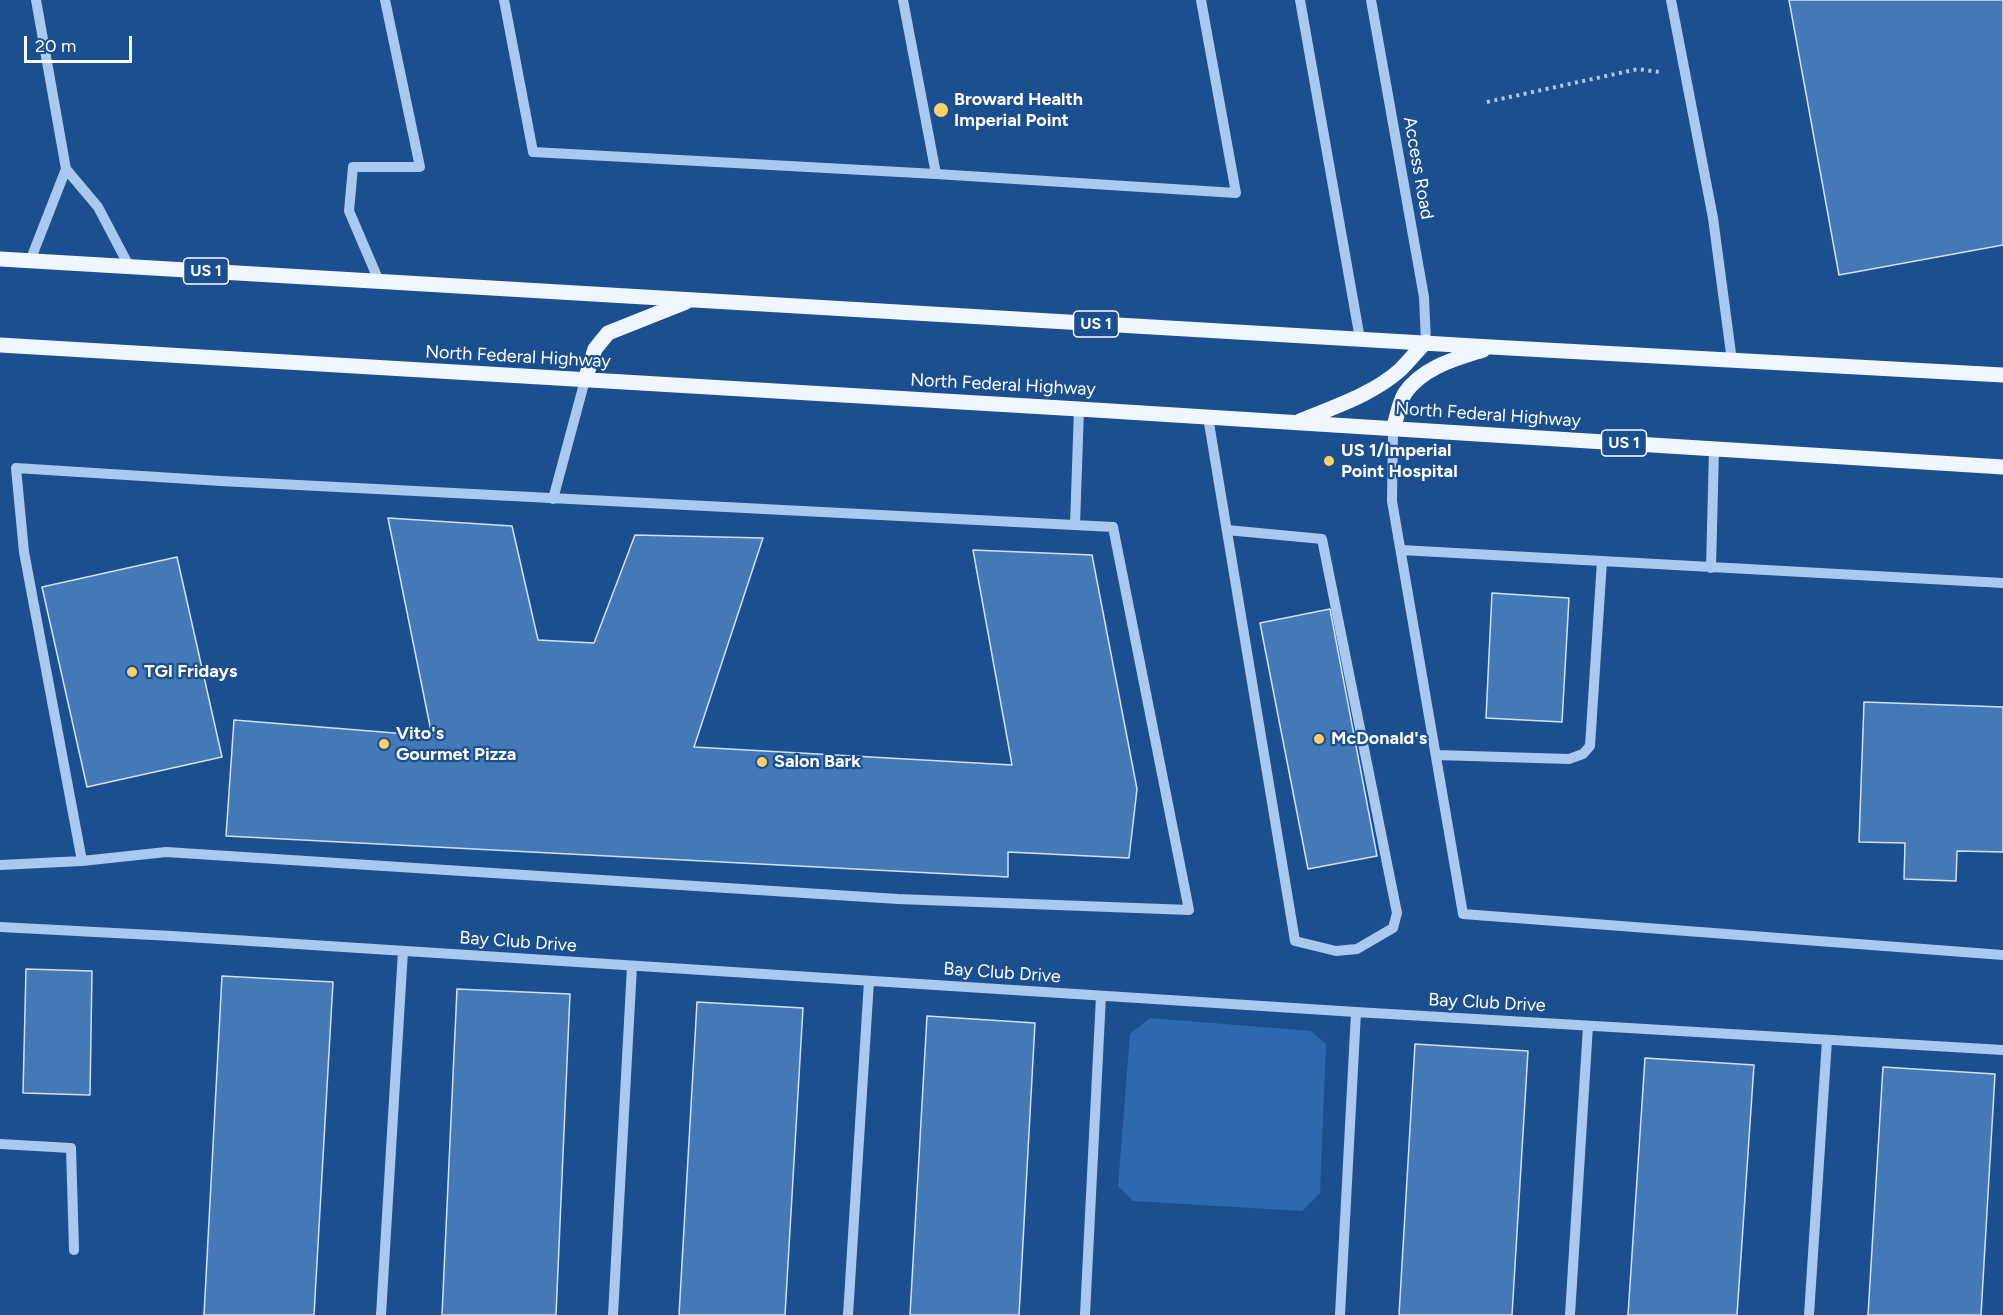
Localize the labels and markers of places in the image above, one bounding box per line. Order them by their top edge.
place label: Broward Health Imperial Point [954,89,1083,132]
marker: Broward Health Imperial Point [932,101,950,119]
place label: US 1/Imperial Point Hospital [1341,440,1458,482]
marker: US 1/Imperial Point Hospital [1322,454,1336,468]
place label: TGI Fridays [144,661,237,683]
marker: TGI Fridays [125,665,139,679]
place label: Vito's Gourmet Pizza [396,723,516,766]
place label: McDonald's [1331,728,1427,750]
marker: McDonald's [1312,732,1326,746]
marker: Vito's Gourmet Pizza [377,737,391,751]
place label: Salon Bark [774,751,861,773]
marker: Salon Bark [755,755,769,769]

